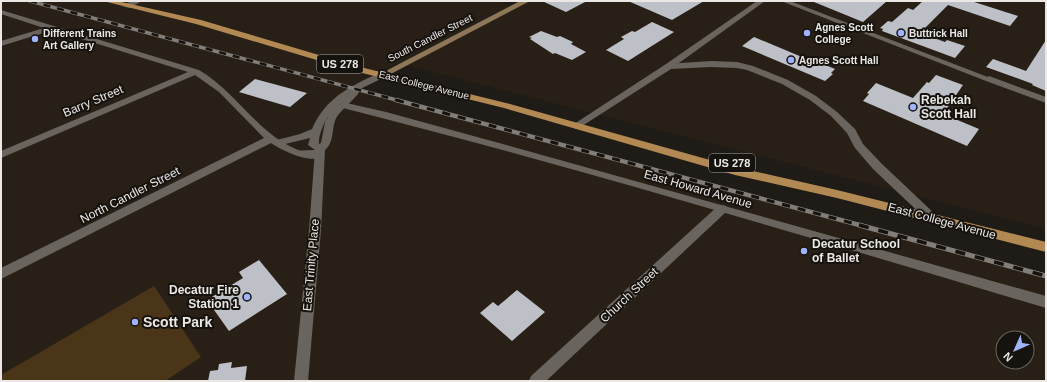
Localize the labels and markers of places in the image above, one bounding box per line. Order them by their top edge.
place label: Agnes Scott College [815,22,874,45]
place label: Different Trains Art Gallery [43,28,117,51]
marker: Agnes Scott College [802,28,812,38]
marker: Buttrick Hall [896,28,906,38]
place label: Buttrick Hall [909,28,968,39]
marker: Different Trains Art Gallery [30,34,40,44]
marker: Agnes Scott Hall [786,55,796,65]
place label: Agnes Scott Hall [799,55,879,66]
place label: Rebekah Scott Hall [921,93,976,121]
marker: Rebekah Scott Hall [908,102,918,112]
place label: Decatur School of Ballet [812,237,900,265]
marker: Decatur School of Ballet [799,246,809,256]
place label: Decatur Fire Station 1 [169,283,239,311]
marker: Decatur Fire Station 1 [242,292,252,302]
place label: Scott Park [143,314,212,330]
marker: Scott Park [130,317,140,327]

